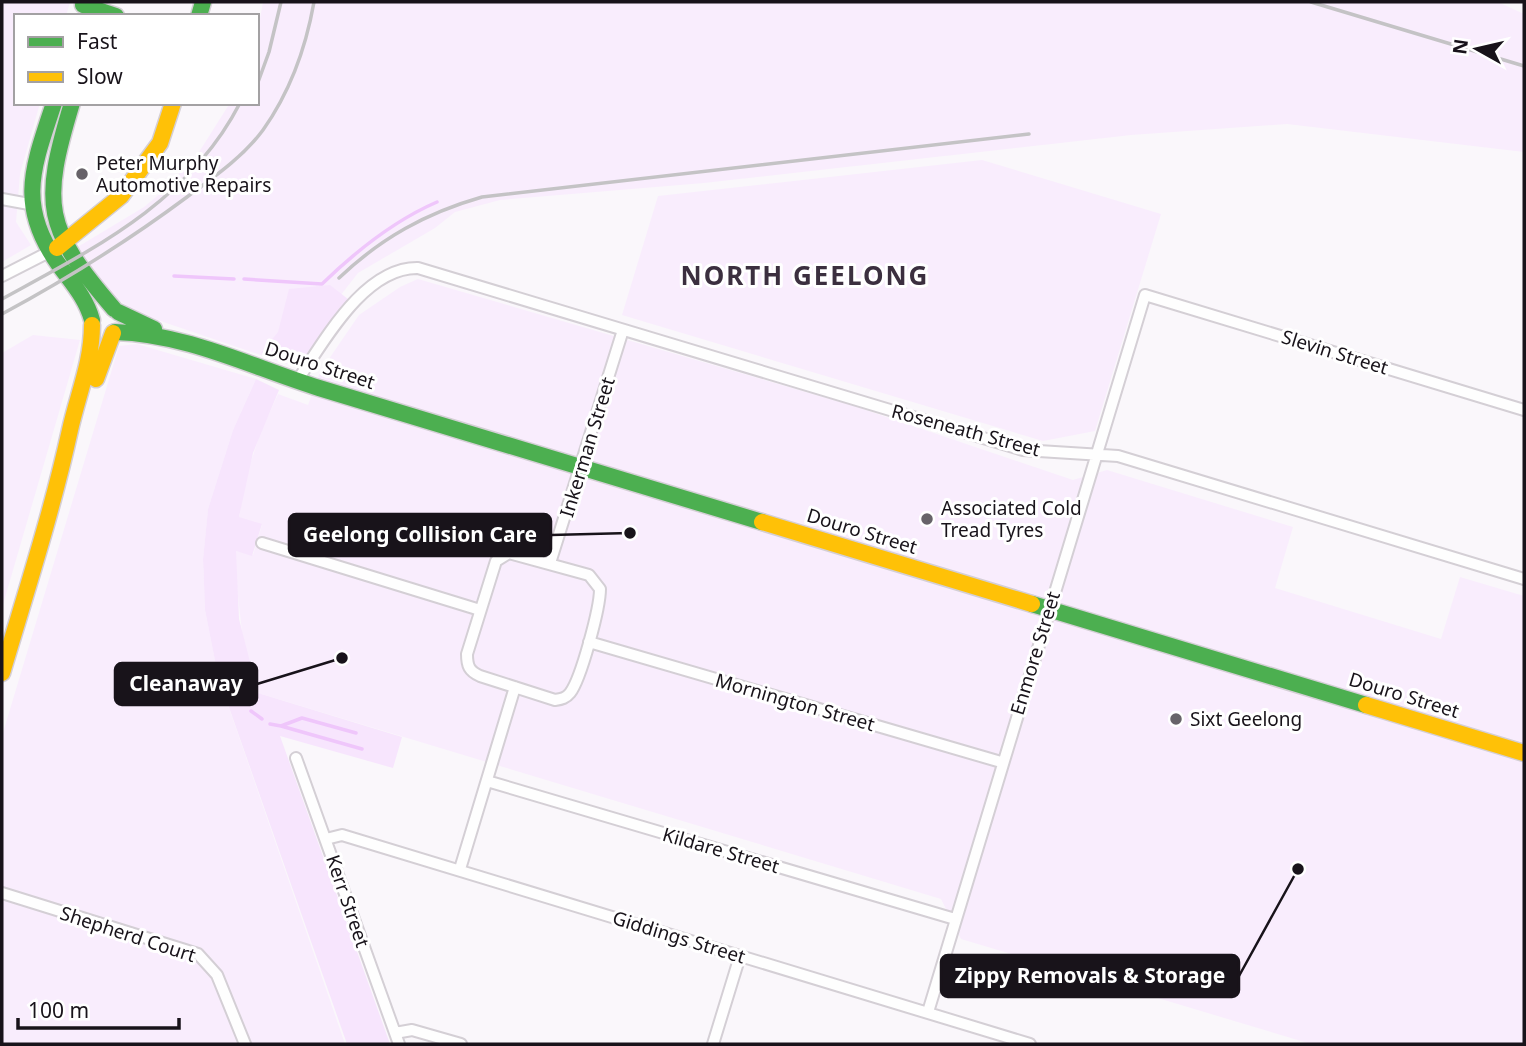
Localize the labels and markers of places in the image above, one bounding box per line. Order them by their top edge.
place label: Peter Murphy Automotive Repairs [96,150,271,198]
marker: Peter Murphy Automotive Repairs [74,166,90,182]
place label: Associated Cold Tread Tyres [941,495,1082,543]
marker: Associated Cold Tread Tyres [919,511,935,527]
callout: Geelong Collision Care [289,514,551,556]
callout: Cleanaway [115,663,257,705]
place label: Sixt Geelong [1190,706,1302,732]
marker: Sixt Geelong [1168,711,1184,727]
callout: Zippy Removals & Storage [941,955,1239,997]

